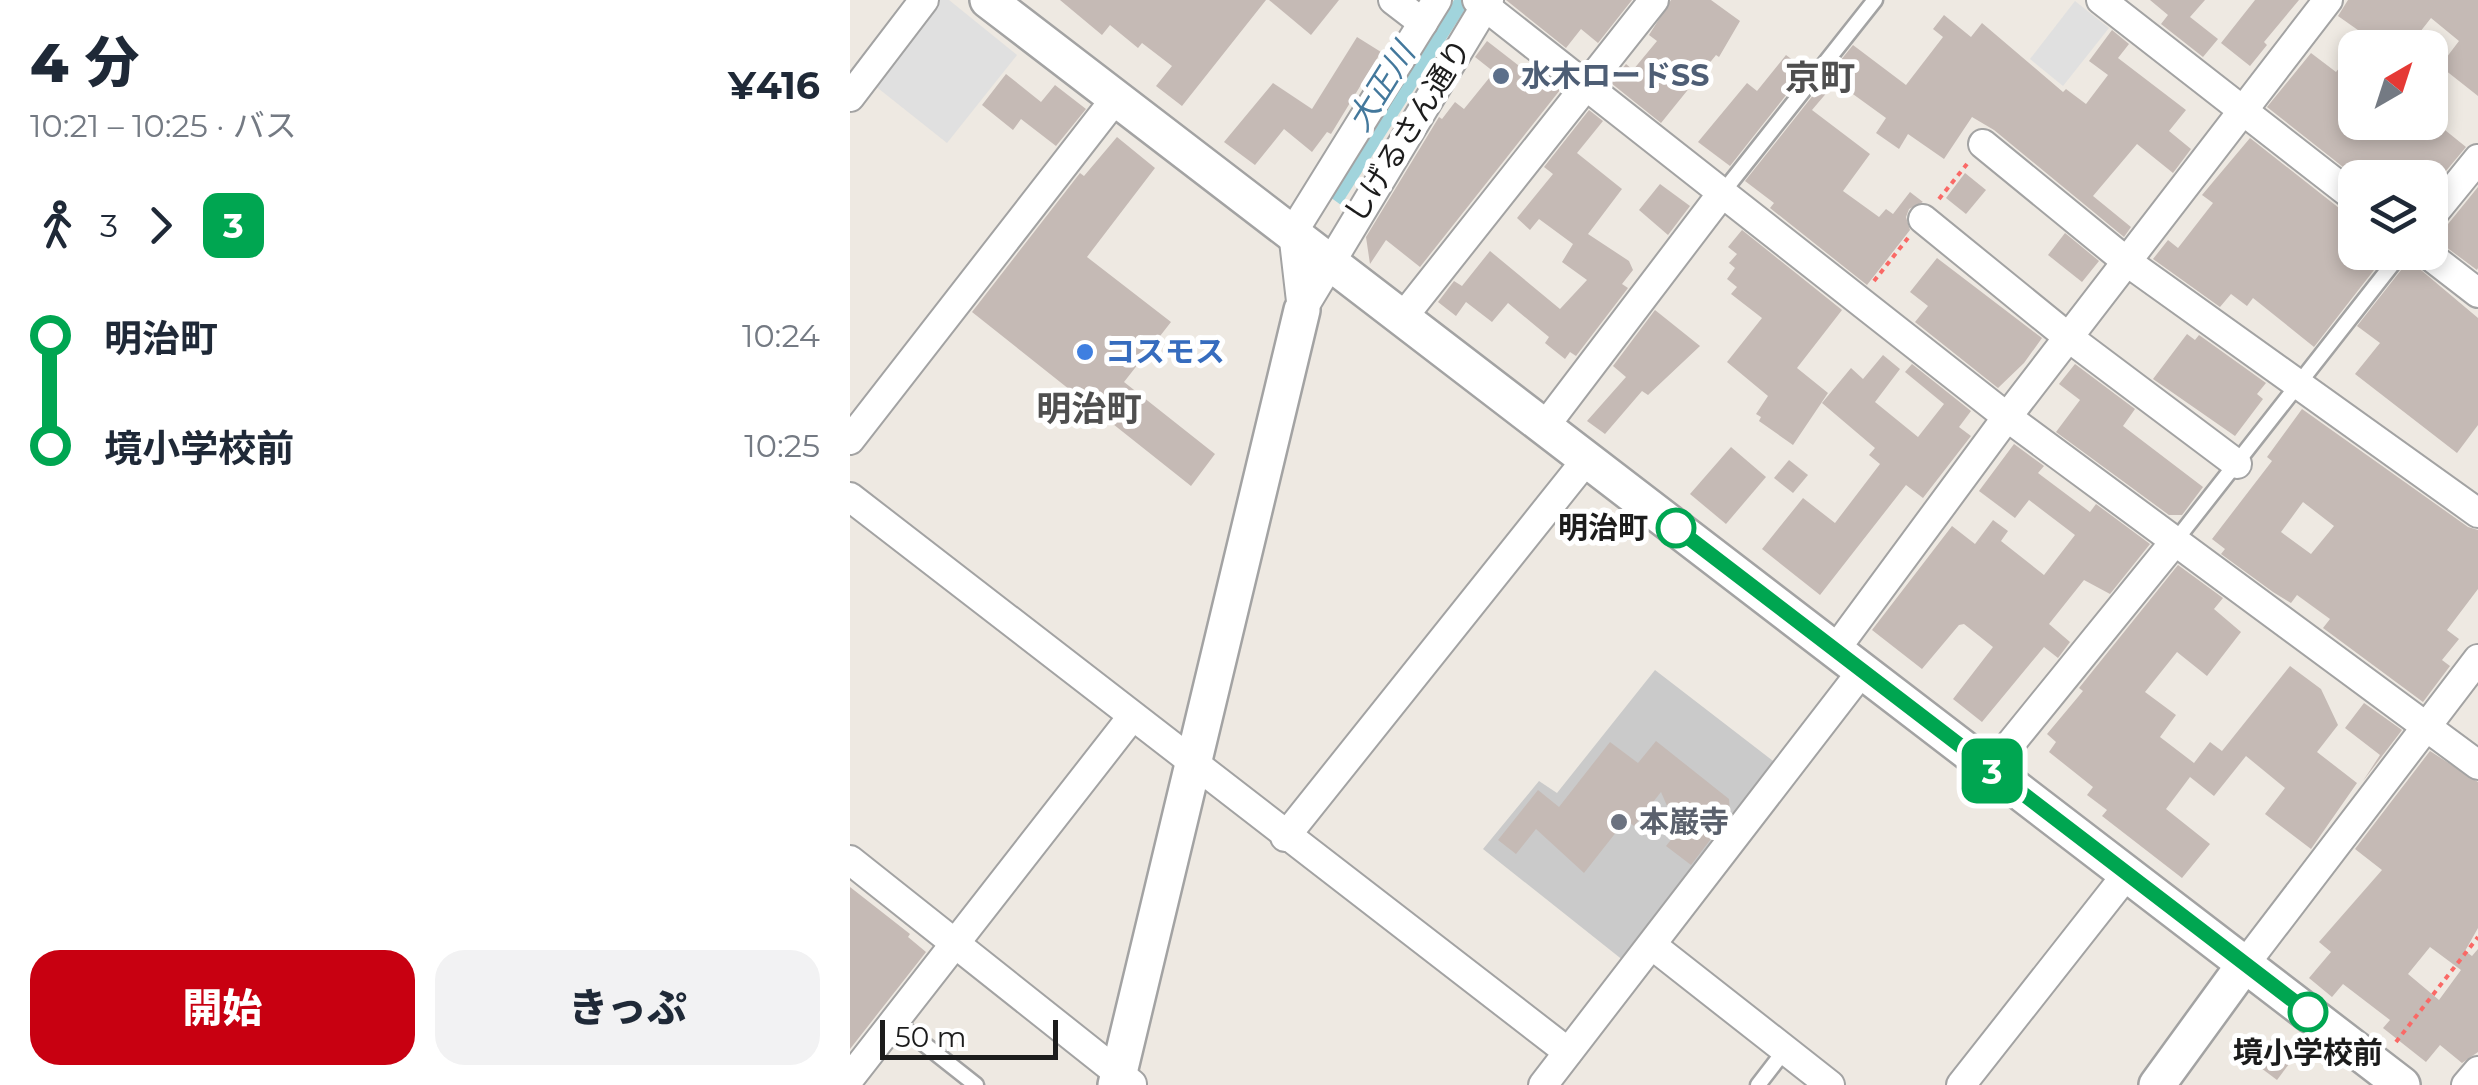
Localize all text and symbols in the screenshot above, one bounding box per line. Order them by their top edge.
text: 4 分 [30,29,140,96]
north arrow [2338,30,2448,140]
map controls [2338,30,2448,270]
street label: しげるさん通り [1336,32,1479,230]
water label: 大正川 [1339,33,1424,138]
district label: 京町 [1785,56,1855,99]
place label: 水木ロードSS [1521,57,1709,94]
text: ¥416 [728,62,820,109]
marker: 水木ロードSS [1490,65,1512,87]
text: 10:21 – 10:25 · バス [30,106,297,145]
button: layers [2338,160,2448,270]
icon: walk [30,198,85,253]
icon: forward [133,198,188,253]
text: 3 [223,204,244,247]
text: 3 [100,206,118,245]
text: 明治町 [104,315,218,362]
text: 10:24 [742,316,820,355]
place label: コスモス [1105,333,1225,370]
marker: コスモス [1074,341,1096,363]
district label: 明治町 [1036,387,1142,430]
text: 境小学校前 [104,425,294,472]
text: 10:25 [744,426,820,465]
place label: 明治町 [1558,509,1648,546]
marker: 明治町 [1657,509,1695,547]
line badge: 3 [1960,738,2024,804]
text: 3 [1982,750,2002,793]
place label: 本巌寺 [1639,803,1729,840]
marker: 本巌寺 [1608,811,1630,833]
button: 開始 [30,950,415,1065]
button: きっぷ [435,950,820,1065]
marker: 境小学校前 [2289,993,2327,1031]
scale bar [880,1015,1058,1060]
text: 50 m [895,1020,966,1054]
place label: 境小学校前 [2233,1034,2383,1071]

